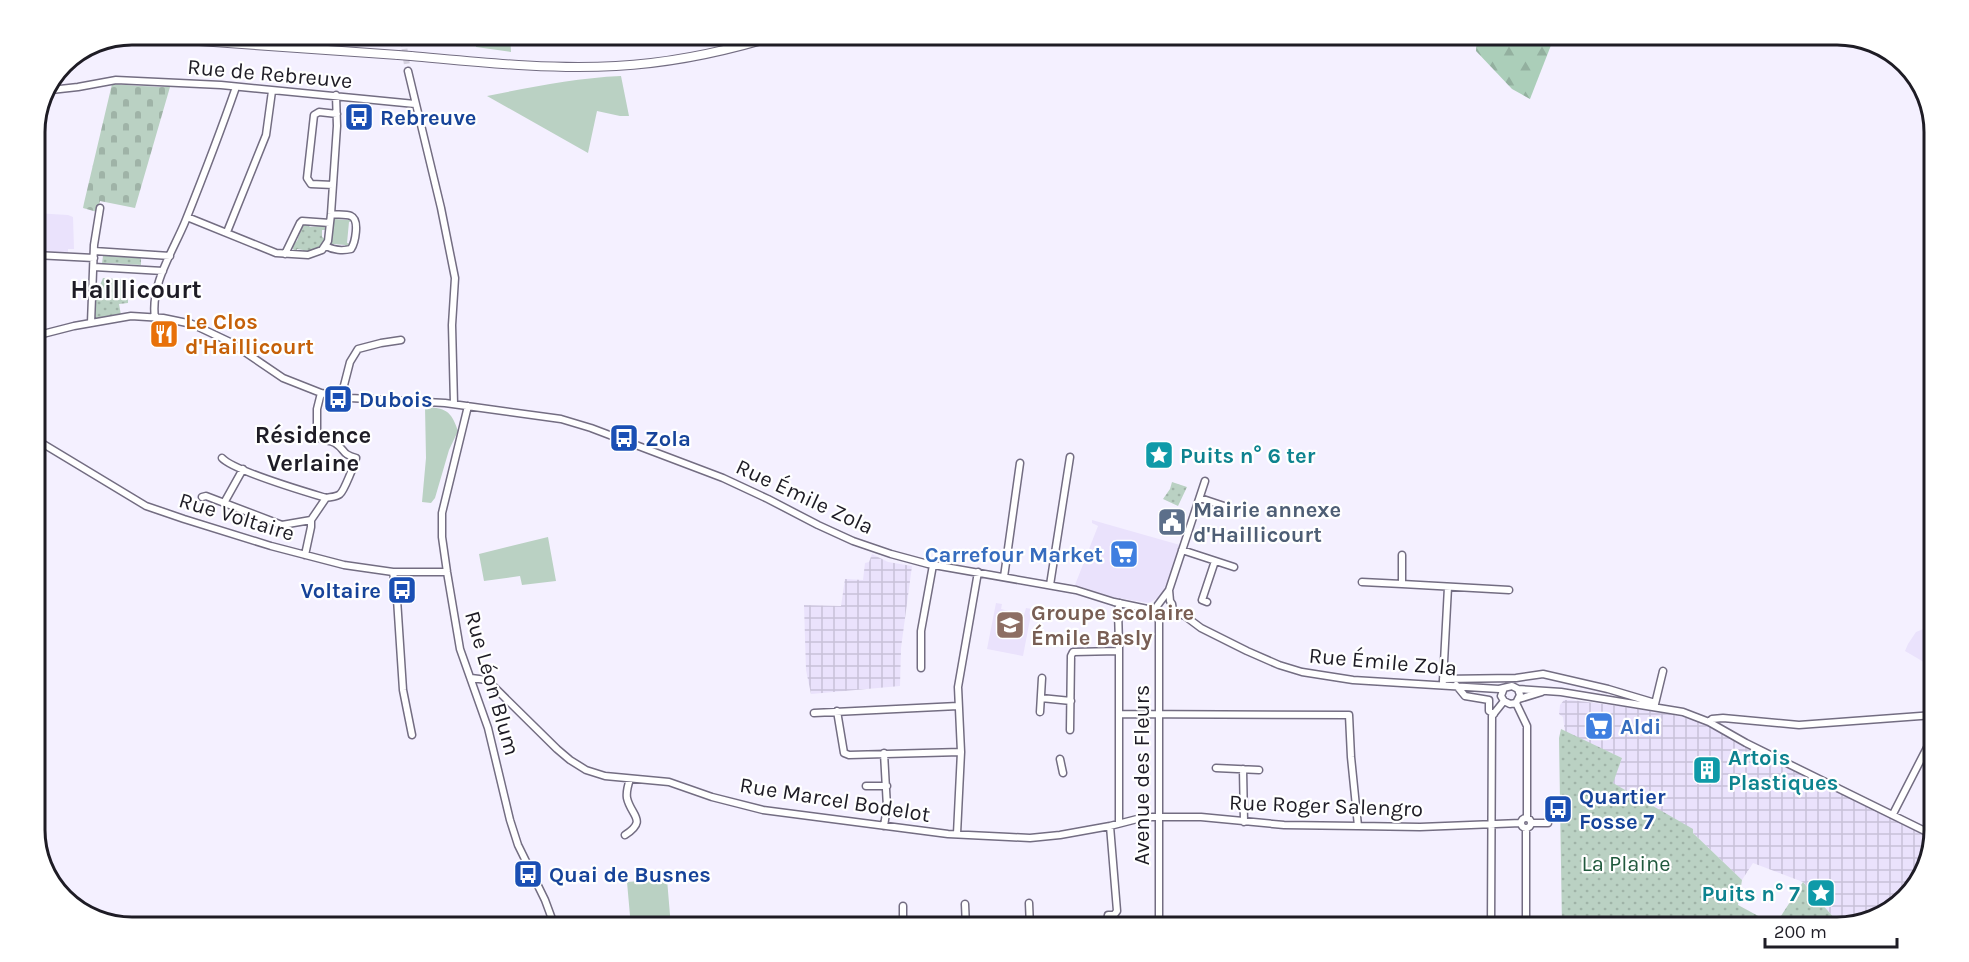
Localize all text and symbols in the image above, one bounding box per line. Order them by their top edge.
street label: Rue de Rebreuve [186,54,354,94]
bus stop icon: Rebreuve [343,101,375,133]
place label: Rebreuve [380,105,477,131]
district label: Haillicourt [70,274,202,305]
place label: Le Clos d'Haillicourt [185,309,314,360]
restaurant icon: Le Clos d'Haillicourt [148,318,180,350]
bus stop icon: Dubois [322,383,354,415]
place label: Dubois [359,387,433,413]
district label: Résidence Verlaine [255,421,371,477]
bus stop icon: Zola [608,422,640,454]
place label: Zola [645,426,691,452]
place icon: Puits n° 6 ter [1143,439,1175,471]
place label: Puits n° 6 ter [1180,443,1316,469]
street label: Rue Émile Zola [732,453,878,540]
street label: Rue Voltaire [176,487,298,547]
place label: Mairie annexe d'Haillicourt [1193,497,1341,548]
public building icon: Mairie annexe d'Haillicourt [1156,506,1188,538]
supermarket icon: Carrefour Market [1108,538,1140,570]
place label: Carrefour Market [925,542,1103,568]
bus stop icon: Voltaire [386,574,418,606]
place label: Voltaire [300,578,381,604]
place label: Groupe scolaire Émile Basly [1031,600,1194,651]
street label: Rue Léon Blum [459,608,525,759]
school or university icon: Groupe scolaire Émile Basly [994,609,1026,641]
street label: Rue Émile Zola [1308,642,1458,681]
street label: Avenue des Fleurs [1129,685,1155,865]
supermarket icon: Aldi [1583,710,1615,742]
place label: Aldi [1620,714,1661,740]
place label: Artois Plastiques [1728,745,1838,796]
building icon: Artois Plastiques [1691,754,1723,786]
street label: Rue Marcel Bodelot [738,772,932,828]
place label: Quartier Fosse 7 [1579,784,1666,835]
street label: Rue Roger Salengro [1228,790,1423,822]
bus stop icon: Quartier Fosse 7 [1542,793,1574,825]
park label: La Plaine [1581,851,1671,877]
bus stop icon: Quai de Busnes [512,858,544,890]
place label: Quai de Busnes [549,862,711,888]
place icon: Puits n° 7 [1805,877,1837,909]
place label: Puits n° 7 [1702,881,1800,907]
scale bar [1765,911,1897,949]
text: 200 m [1774,921,1827,943]

